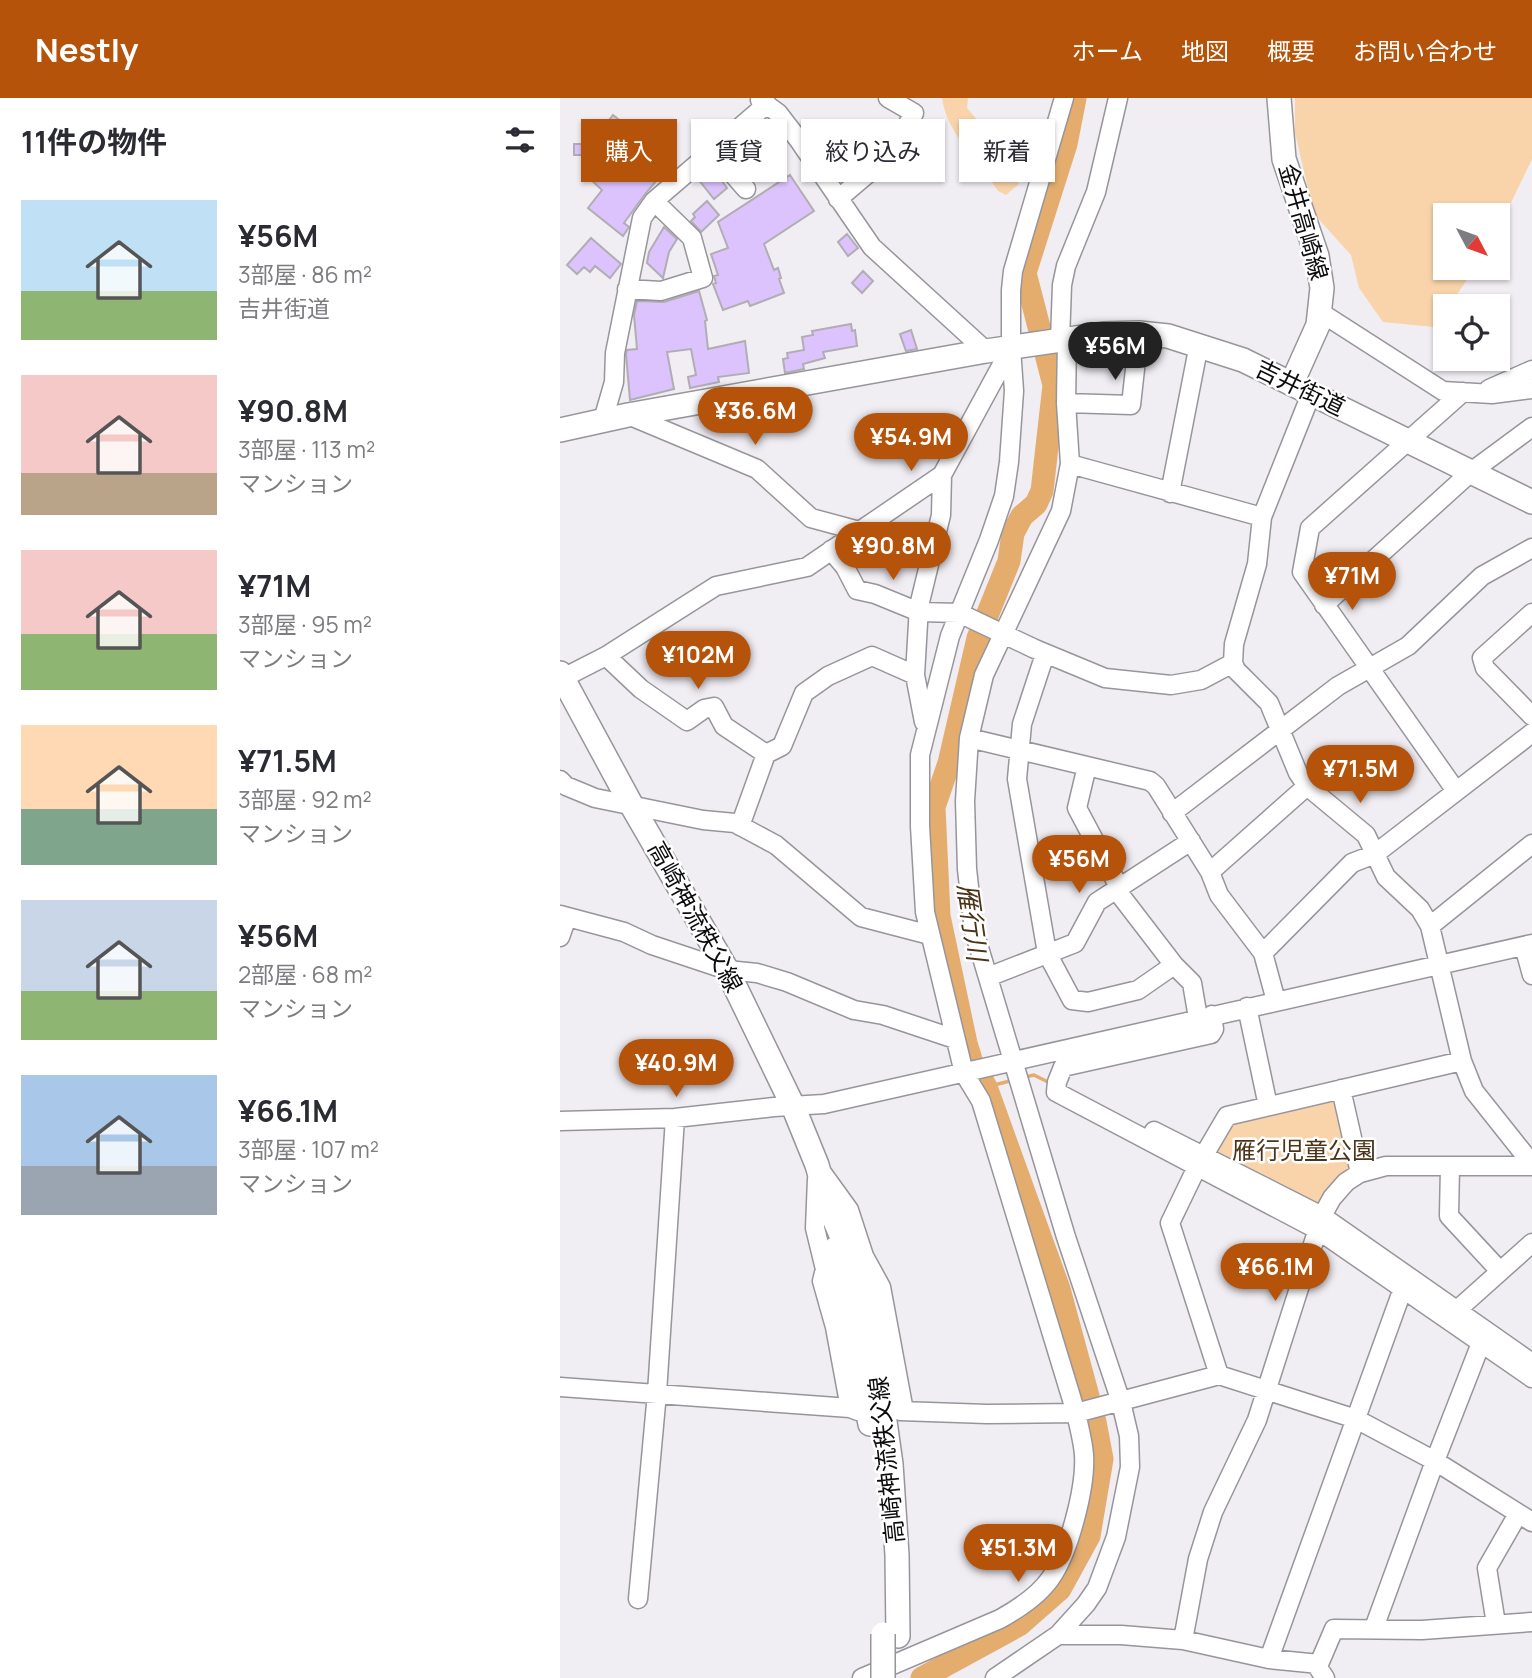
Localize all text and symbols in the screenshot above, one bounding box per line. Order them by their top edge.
text: Nestly [35,27,138,72]
text: ホーム [1072,34,1143,67]
text: 地図 [1181,34,1229,67]
text: 概要 [1267,34,1315,67]
text: お問い合わせ [1353,34,1497,67]
chip: 購入 [581,119,677,182]
chip: 賃貸 [691,119,787,182]
chip: 絞り込み [801,119,945,182]
chip: 新着 [959,119,1055,182]
text: 11件の物件 [21,121,167,162]
icon: filters [501,121,539,159]
street label: 金井高崎線 [1272,159,1337,284]
north arrow [1433,203,1510,280]
map controls [1433,203,1510,371]
text: ¥56M [238,215,318,256]
icon: home [77,228,161,312]
text: 3部屋 · 86 m² [238,258,372,290]
text: 吉井街道 [238,292,330,324]
button: locate [1433,294,1510,371]
pin: ¥56M [1074,322,1156,382]
text: ¥56M [1084,329,1146,361]
street label: 吉井街道 [1250,351,1351,423]
pin: ¥36.6M [698,388,812,447]
text: ¥90.8M [238,390,348,431]
text: ¥36.6M [714,394,796,426]
icon: home [77,403,161,487]
pin: ¥54.9M [854,414,968,473]
text: ¥54.9M [870,420,952,452]
text: 3部屋 · 113 m² [238,433,375,465]
text: マンション [238,467,353,499]
pin: ¥90.8M [836,522,950,582]
text: ¥90.8M [851,529,935,561]
pin: ¥71M [1311,552,1393,612]
text: ¥71M [1324,559,1380,591]
text: ¥71M [238,565,311,606]
icon: home [77,578,161,662]
text: 3部屋 · 95 m² [238,608,372,640]
pin: ¥102M [649,632,747,691]
text: ¥102M [662,638,734,670]
text: マンション [238,642,353,674]
text: ¥71.5M [238,740,337,781]
pin: ¥71.5M [1303,746,1417,805]
text: ¥71.5M [1322,752,1398,784]
icon: home [77,753,161,837]
text: 3部屋 · 92 m² [238,783,372,815]
text: マンション [238,817,353,849]
street label: 高崎神流秩父線 [641,835,751,998]
pin: ¥56M [1038,836,1120,895]
text: ¥56M [1048,842,1110,874]
water label: 雁行川 [950,881,997,966]
text: ¥56M [238,915,318,956]
icon: home [77,928,161,1012]
text: 2部屋 · 68 m² [238,958,372,990]
text: マンション [238,992,353,1024]
pin: ¥40.9M [619,1040,733,1099]
text: ¥40.9M [635,1046,717,1078]
text: ¥66.1M [238,1090,338,1131]
icon: home [77,1103,161,1187]
text: 3部屋 · 107 m² [238,1133,379,1165]
park label: 雁行児童公園 [1232,1133,1376,1166]
text: マンション [238,1167,353,1199]
pin: ¥66.1M [1218,1244,1332,1303]
text: ¥66.1M [1237,1250,1313,1282]
street label: 高崎神流秩父線 [860,1375,911,1545]
pin: ¥51.3M [961,1524,1075,1584]
text: ¥51.3M [980,1531,1056,1563]

